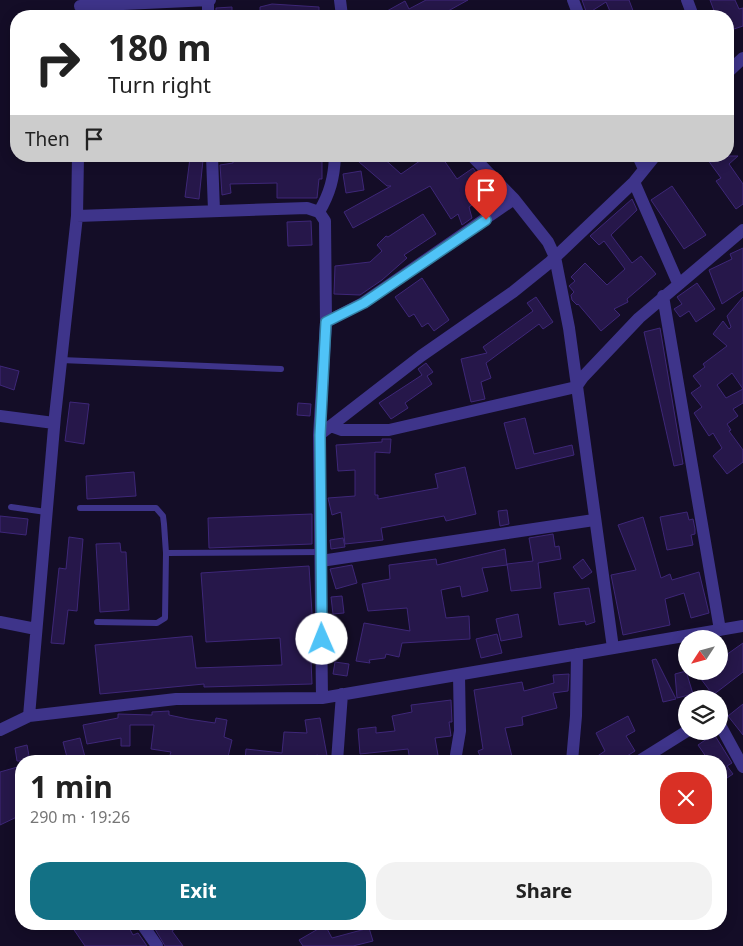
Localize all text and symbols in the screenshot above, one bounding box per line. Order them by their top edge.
text: 180 m [108,24,211,71]
icon: right [25,30,90,95]
text: Turn right [108,69,211,99]
icon: arrive [80,125,108,153]
text: Then [25,126,70,152]
pin [465,169,507,220]
icon: arrive [472,176,500,204]
position arrow [295,612,347,664]
north arrow [678,630,728,680]
map controls [678,630,728,740]
button: layers [678,690,728,740]
text: 1 min [30,766,113,807]
button: close [660,772,712,824]
text: 290 m · 19:26 [30,806,130,828]
button: Exit [30,862,366,920]
button: Share [376,862,712,920]

